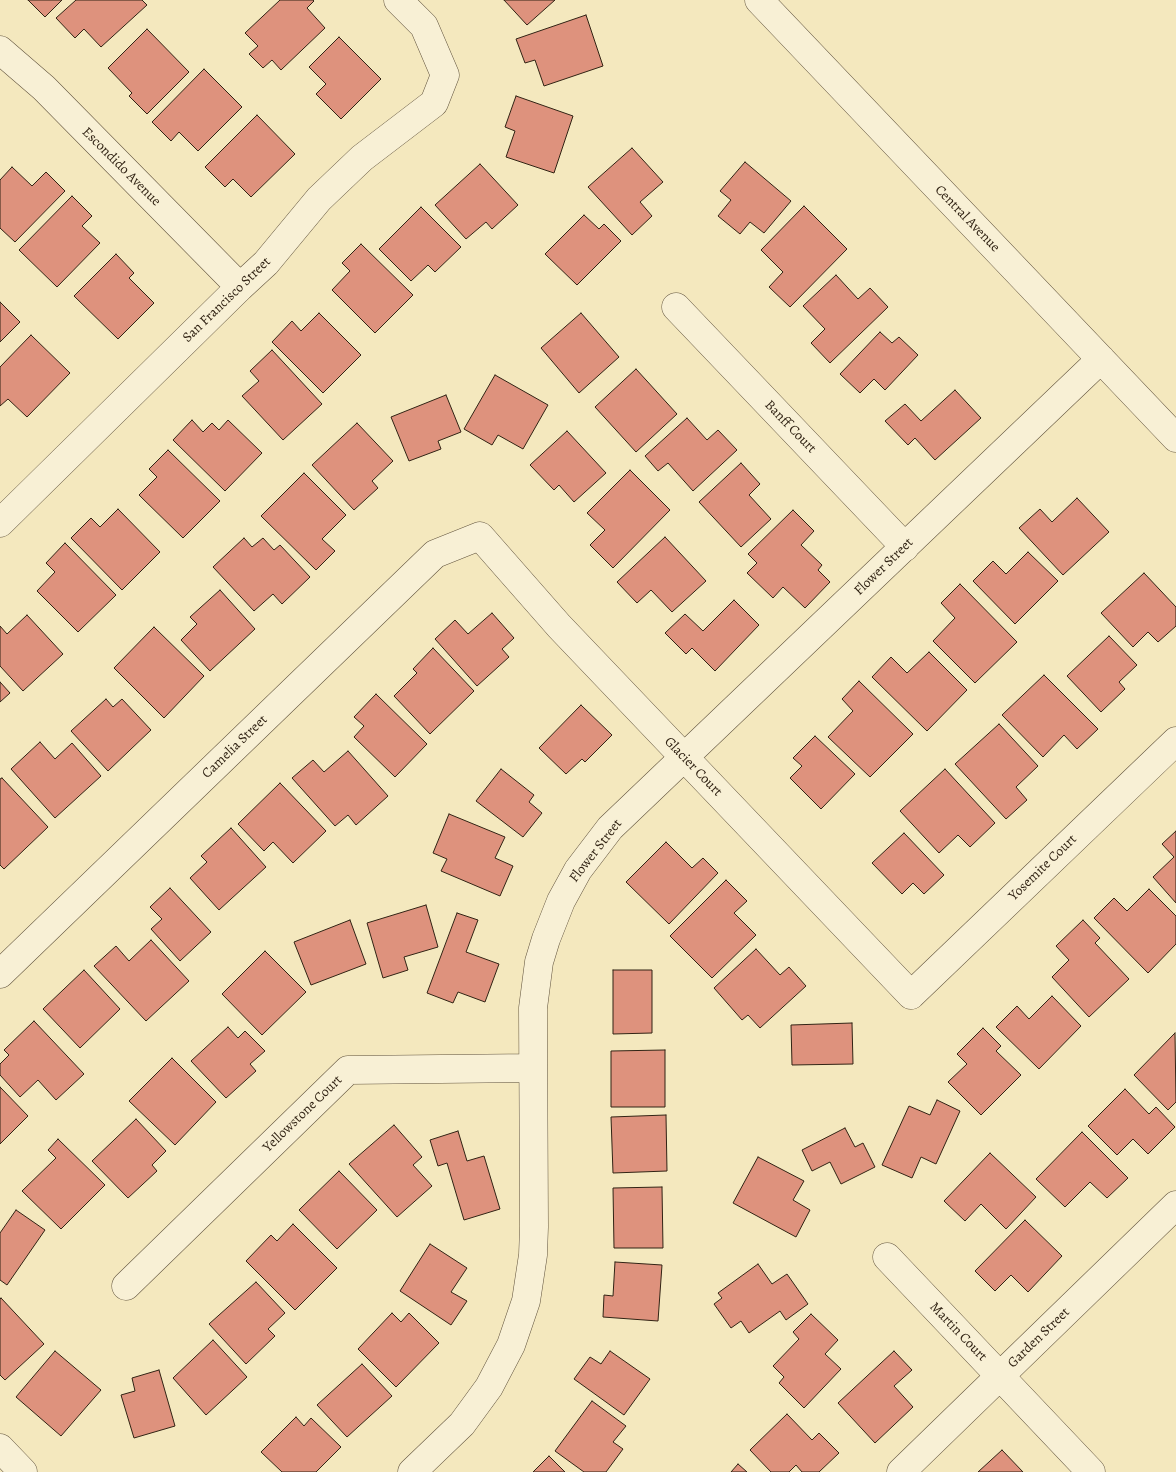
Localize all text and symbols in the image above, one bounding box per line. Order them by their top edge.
street label: Escondido Avenue [78,124,164,210]
street label: Central Avenue [931,182,1003,256]
street label: San Francisco Street [180,254,274,346]
street label: Banff Court [761,397,819,457]
street label: Flower Street [851,535,917,599]
street label: Camelia Street [199,712,271,782]
street label: Glacier Court [660,734,726,800]
street label: Flower Street [566,816,626,886]
street label: Yosemite Court [1005,831,1081,905]
street label: Yellowstone Court [260,1072,346,1156]
street label: Martin Court [926,1299,990,1365]
street label: Garden Street [1005,1304,1073,1372]

